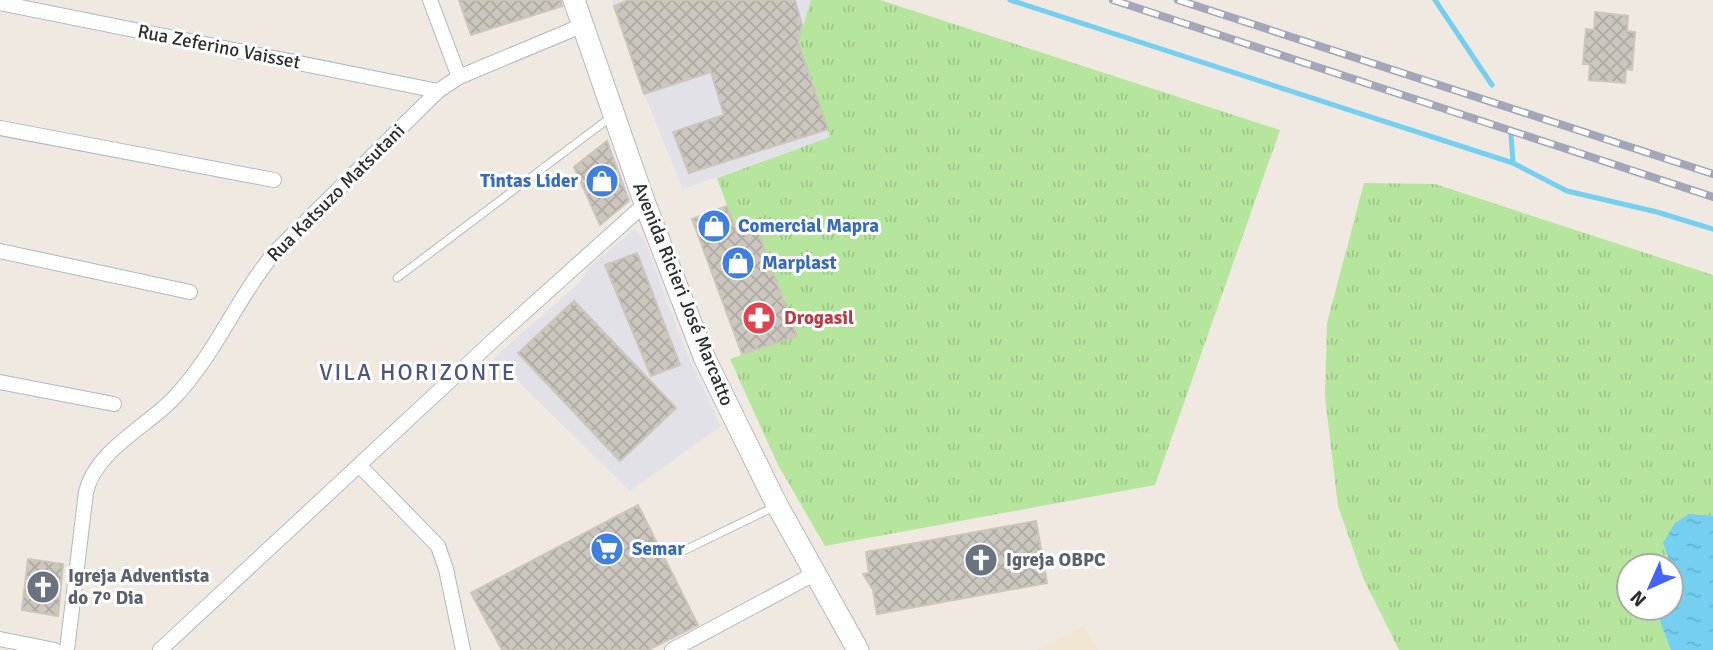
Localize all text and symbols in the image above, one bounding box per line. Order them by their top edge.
street label: Rua Zeferino Vaisset [136,19,303,75]
street label: Rua Katsuzo Matsutani [262,119,410,267]
shop icon: Tintas Lider [583,162,621,200]
place label: Tintas Lider [480,169,578,193]
street label: Avenida Ricieri José Marcatto [627,179,739,409]
shop icon: Comercial Mapra [695,207,733,245]
place label: Comercial Mapra [738,214,879,238]
shop icon: Marplast [719,244,757,282]
place label: Marplast [762,251,837,275]
pharmacy icon: Drogasil [740,299,778,337]
place label: Drogasil [784,306,854,330]
district label: VILA HORIZONTE [319,358,517,387]
supermarket icon: Semar [588,530,626,568]
place label: Semar [632,537,685,561]
church icon: Igreja OBPC [962,541,1000,579]
place label: Igreja OBPC [1006,548,1106,572]
north arrow [1615,552,1685,622]
place label: Igreja Adventista do 7º Dia [68,564,210,610]
church icon: Igreja Adventista do 7º Dia [24,568,62,606]
text: N [1626,585,1652,611]

